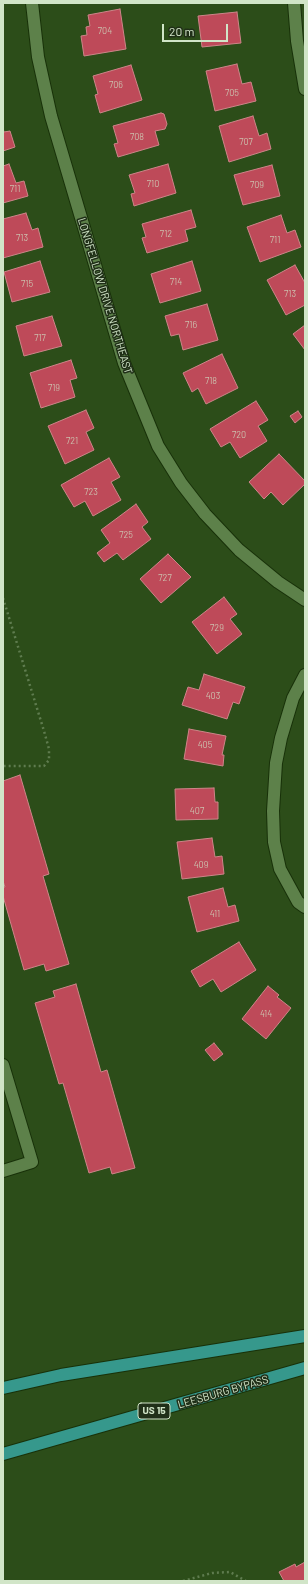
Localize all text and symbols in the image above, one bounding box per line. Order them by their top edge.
scale bar [164,16,230,42]
text: 20 m [169,24,195,38]
house number: 704 [98,26,112,36]
house number: 706 [109,80,123,90]
house number: 705 [225,88,239,98]
house number: 708 [130,132,144,142]
house number: 707 [239,137,253,147]
house number: 710 [147,179,159,189]
house number: 709 [250,180,264,190]
house number: 711 [10,184,20,194]
street label: LONGFELLOW DRIVE NORTHEAST [75,216,135,376]
house number: 712 [160,229,172,239]
house number: 713 [16,233,28,243]
house number: 711 [270,235,280,245]
house number: 714 [170,277,182,287]
house number: 715 [21,279,33,289]
house number: 713 [284,289,296,299]
house number: 716 [185,320,197,330]
house number: 717 [34,333,46,343]
house number: 718 [205,376,217,386]
house number: 719 [48,383,60,393]
house number: 720 [232,430,246,440]
house number: 721 [66,436,78,446]
house number: 723 [84,487,98,497]
house number: 725 [119,530,133,540]
house number: 727 [158,573,172,583]
house number: 729 [210,623,224,633]
house number: 403 [206,691,220,701]
house number: 405 [198,740,212,750]
house number: 407 [190,806,204,816]
house number: 409 [194,860,208,870]
house number: 411 [210,909,220,919]
house number: 414 [260,1009,272,1019]
street label: LEESBURG BYPASS [176,1373,270,1411]
road number: US 15 [138,1403,170,1419]

